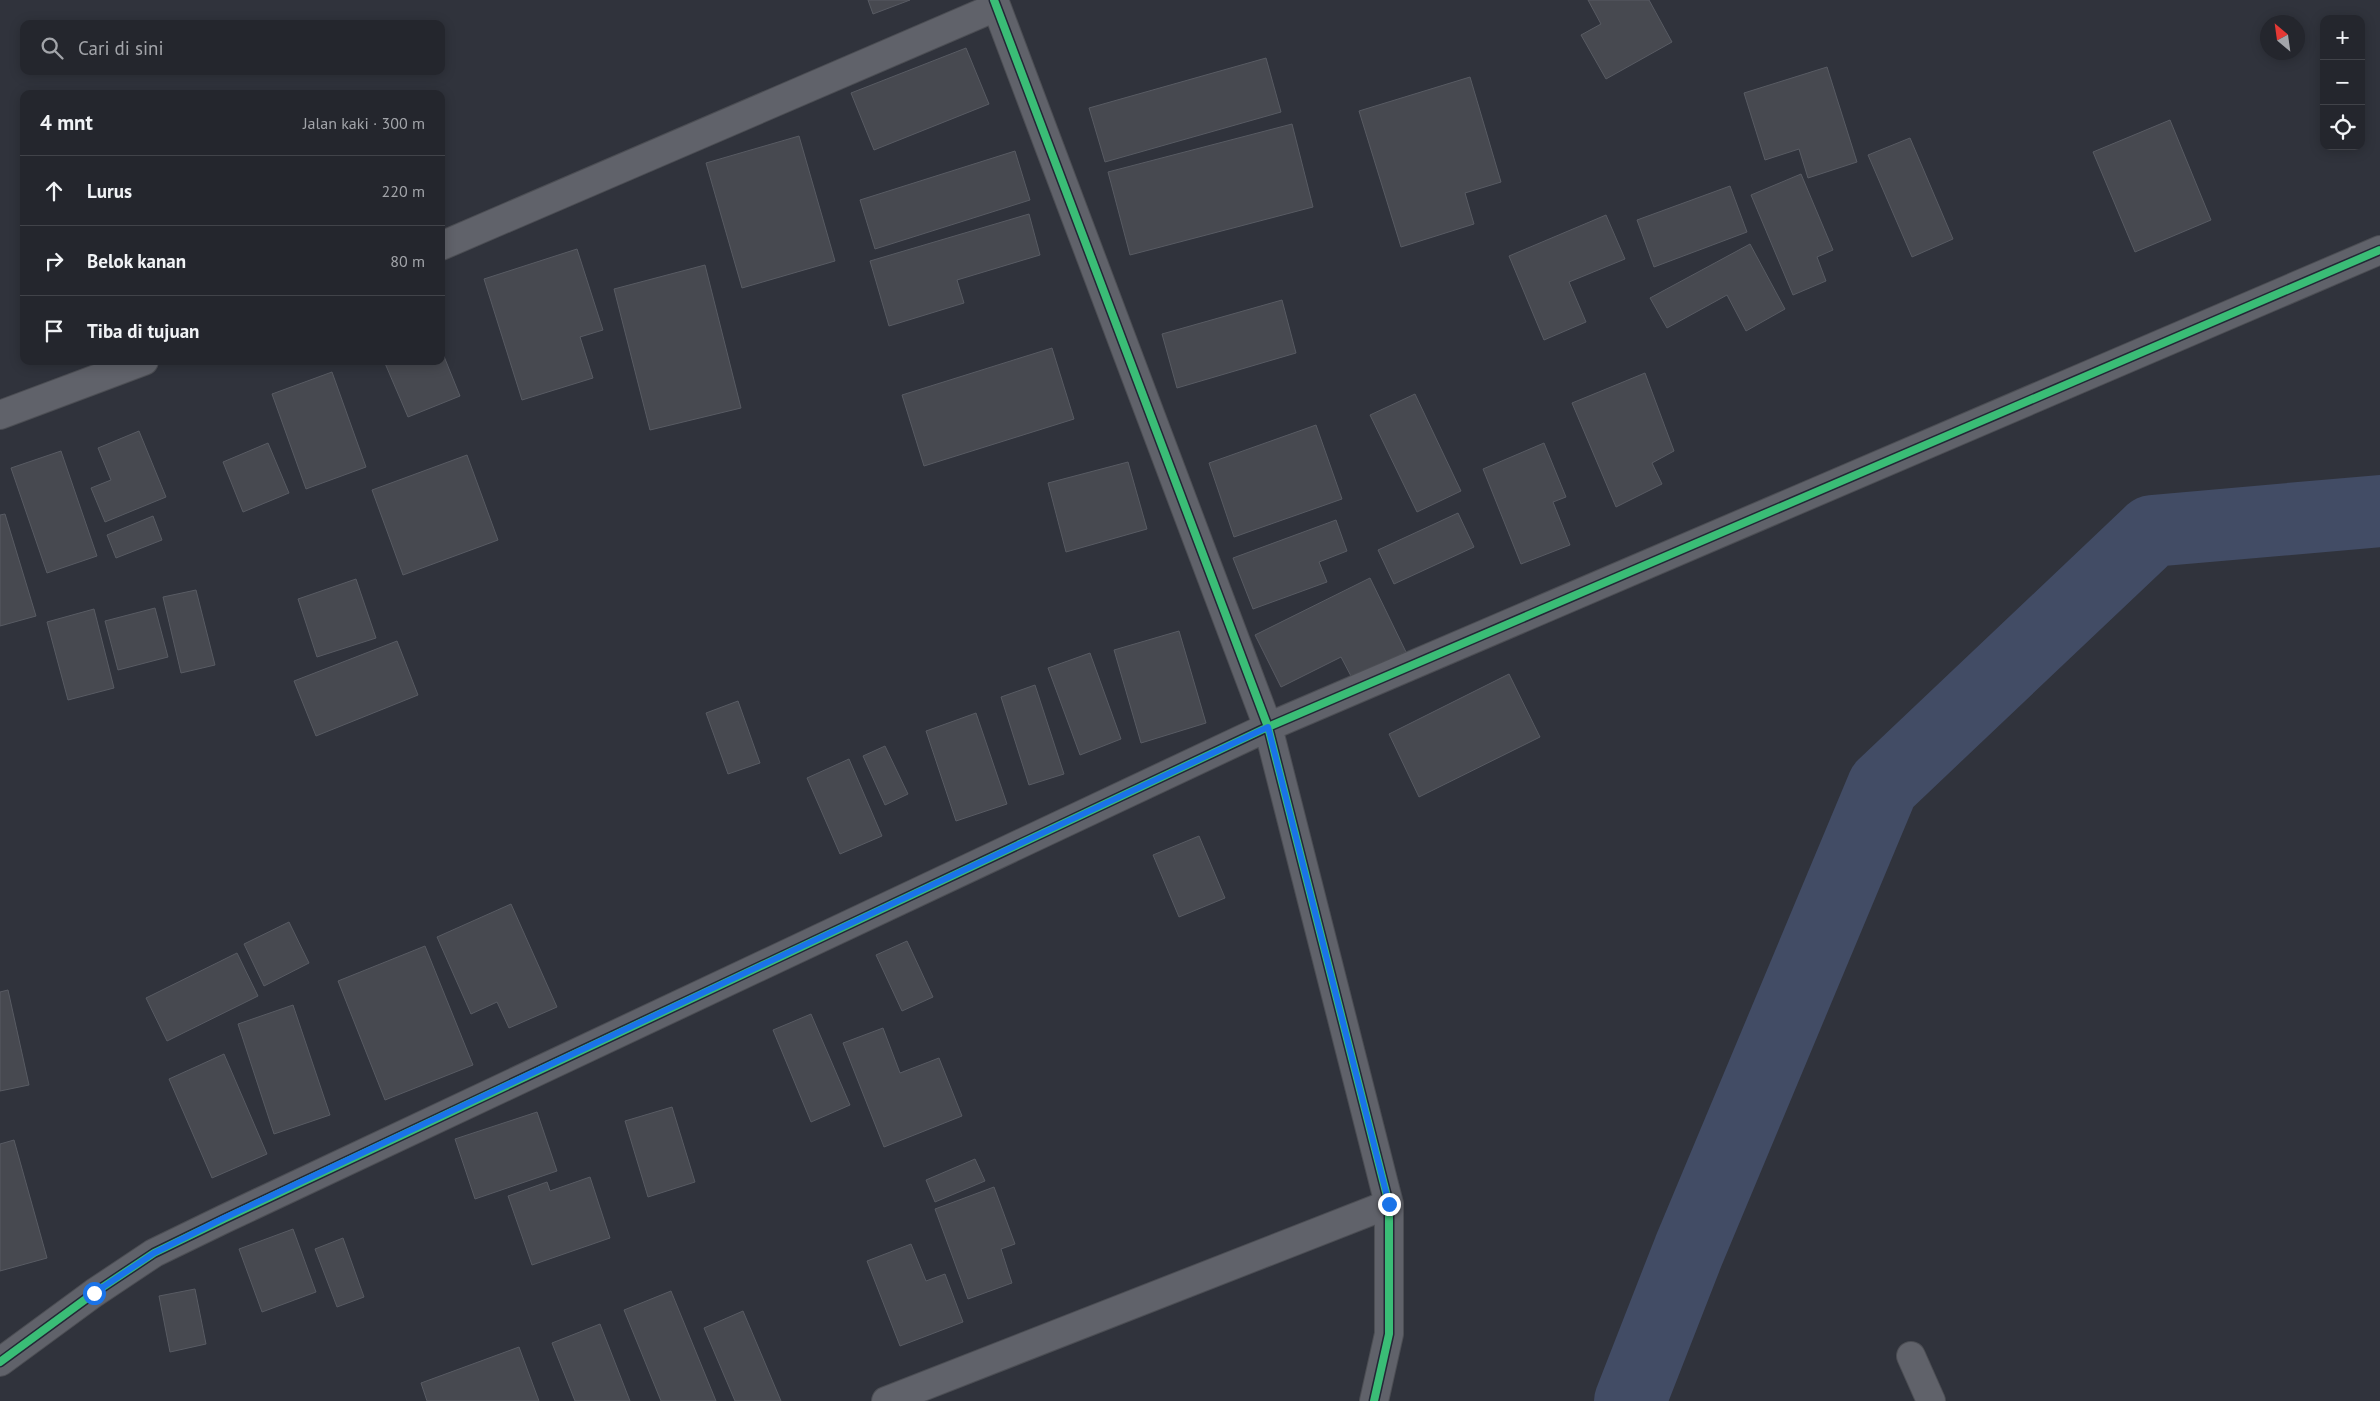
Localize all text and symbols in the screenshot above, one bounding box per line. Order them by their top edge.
north arrow [2260,15,2305,60]
map controls [2320,15,2365,150]
button: + [2320,15,2365,60]
search box [20,20,445,75]
icon: search [38,34,66,62]
text: Cari di sini [78,36,164,60]
button: − [2320,60,2365,105]
button: locate [2320,105,2365,150]
text: 4 mnt [40,109,93,136]
text: Jalan kaki · 300 m [303,113,425,133]
icon: ahead [40,177,68,205]
text: Lurus [87,179,132,203]
text: 220 m [382,181,425,201]
icon: right [40,247,68,275]
text: Belok kanan [87,249,186,273]
text: 80 m [390,251,425,271]
icon: arrive [40,317,68,345]
text: Tiba di tujuan [87,319,199,343]
route end [1378,1193,1401,1216]
route start [83,1282,106,1305]

